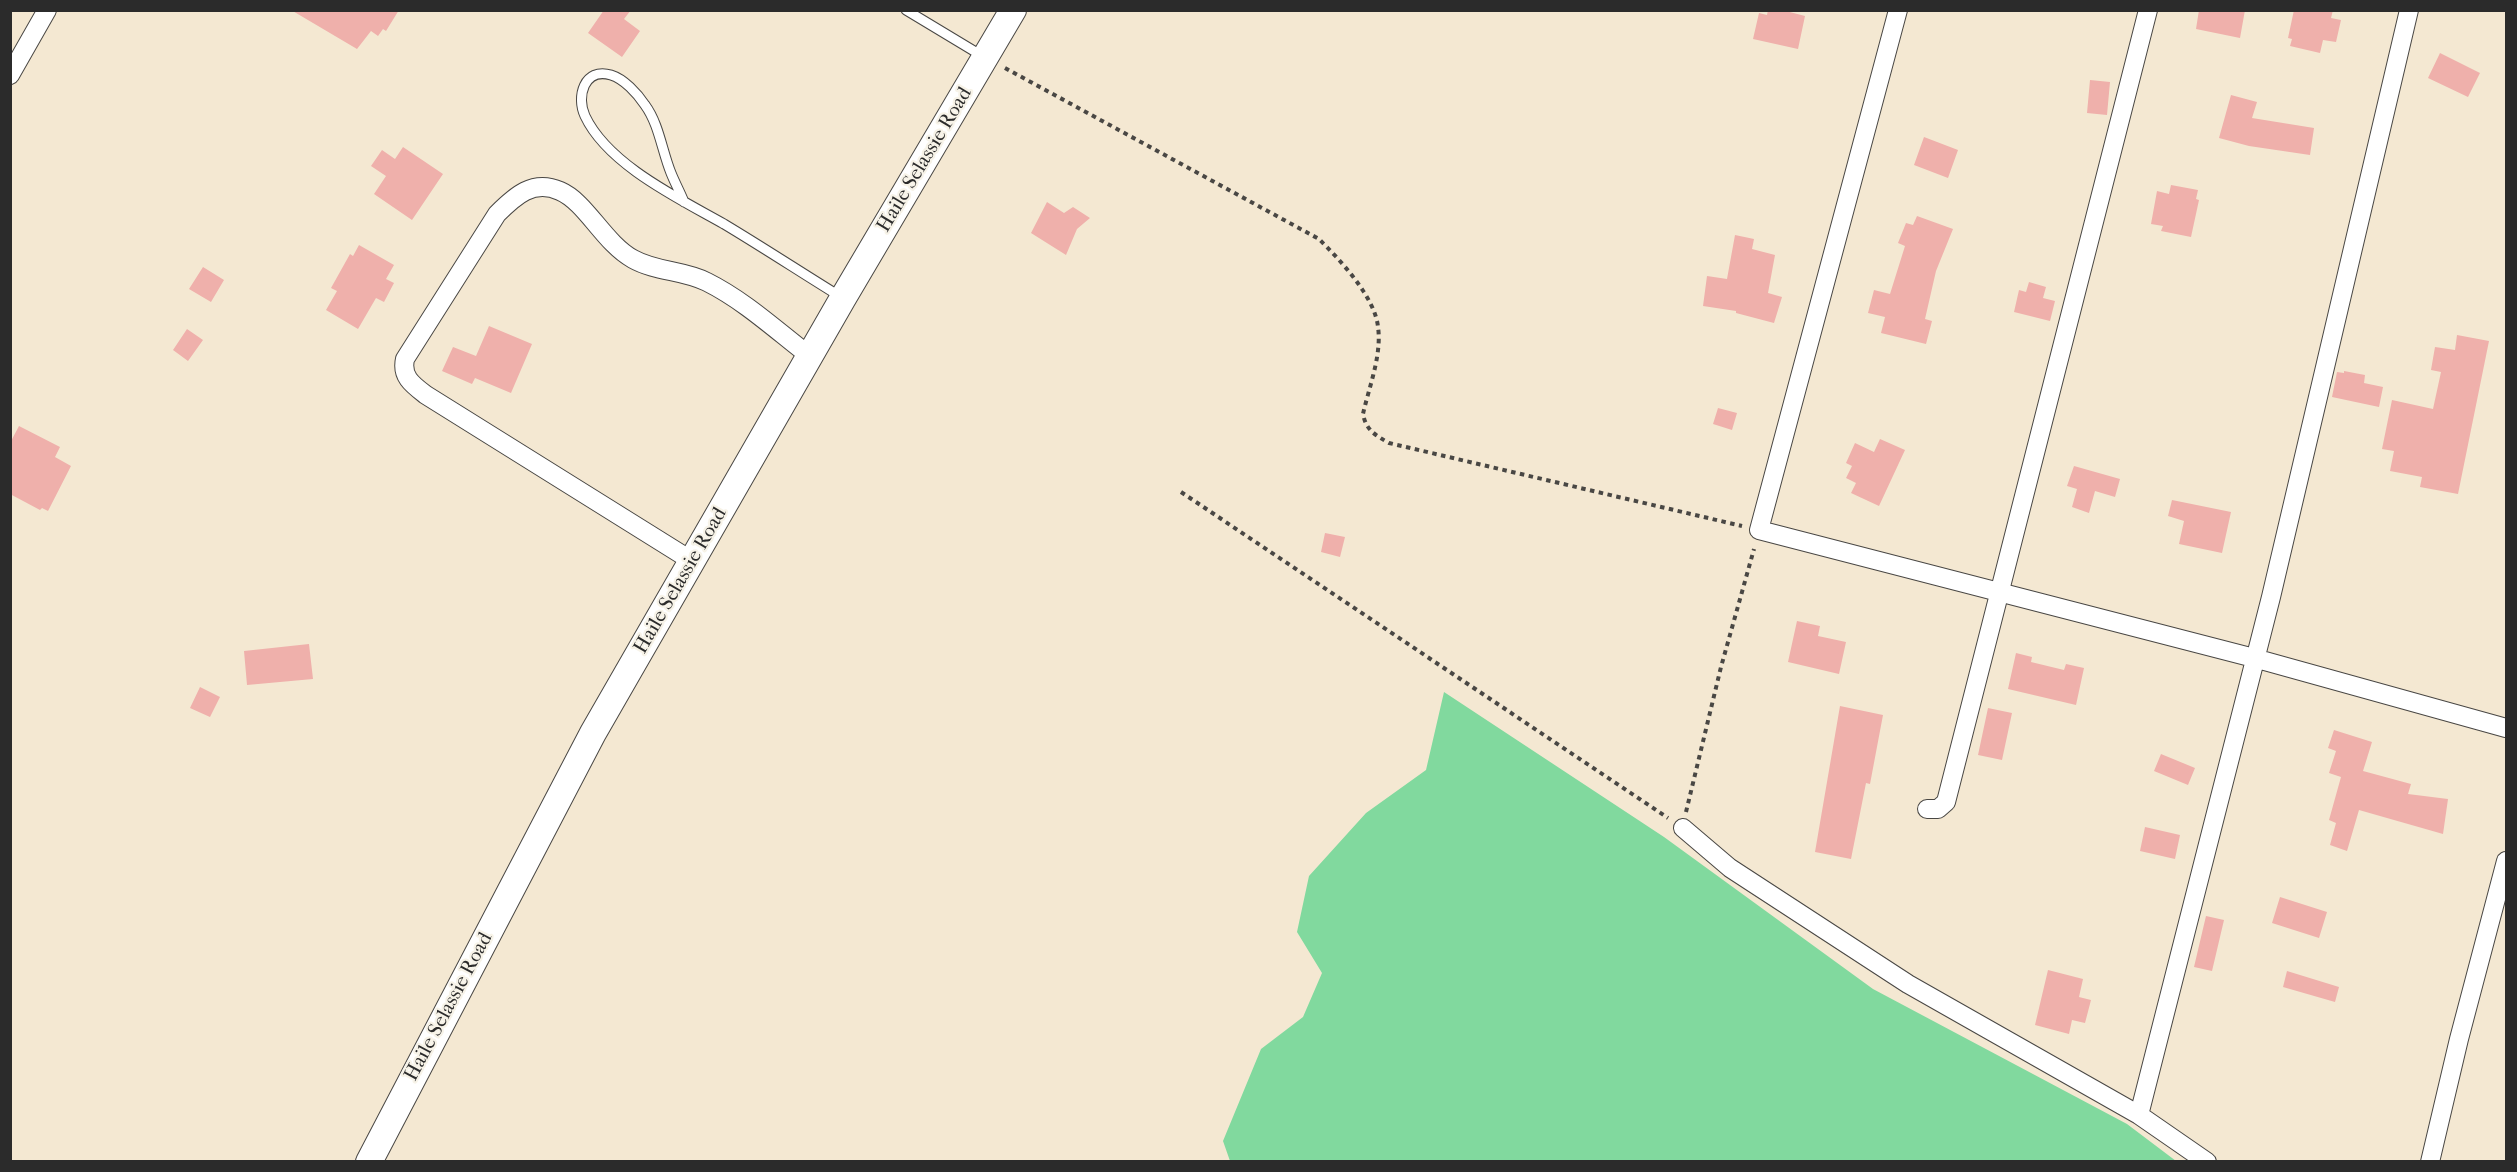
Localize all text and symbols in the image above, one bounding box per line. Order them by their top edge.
street label: Haile Selassie Road [872,83,978,237]
street label: Haile Selassie Road [629,504,733,658]
street label: Haile Selassie Road [400,929,498,1085]

